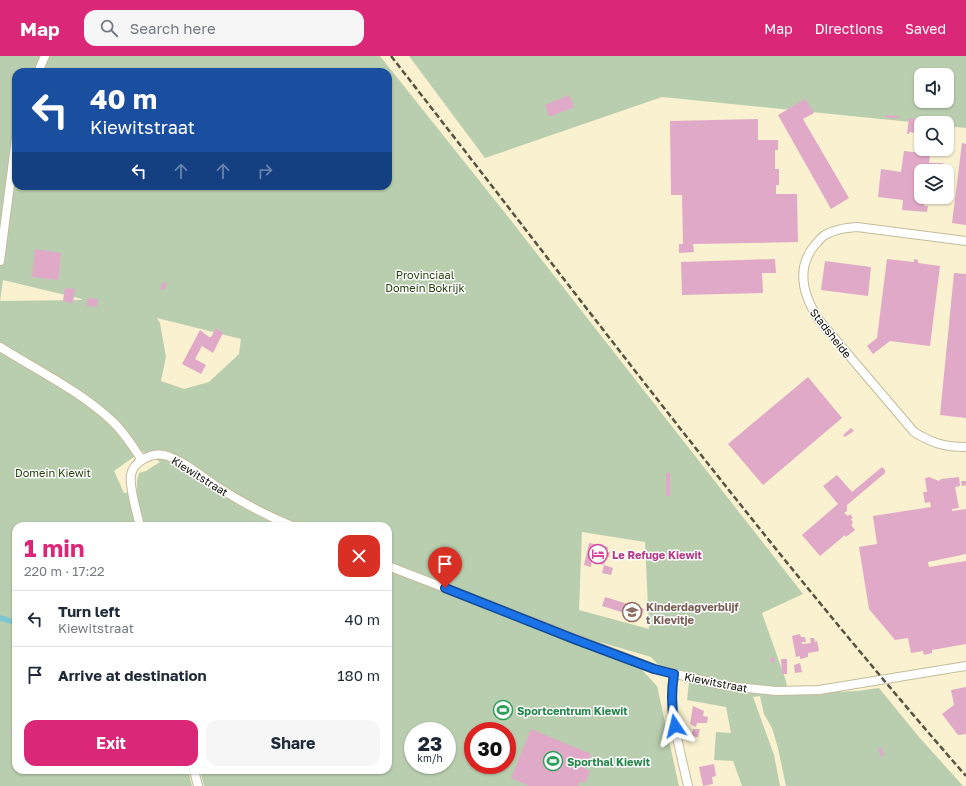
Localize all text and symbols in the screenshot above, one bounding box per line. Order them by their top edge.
search box [84,10,364,46]
text: Map [20,17,60,40]
icon: search [98,17,120,39]
text: Search here [130,19,216,37]
text: Map [764,20,793,37]
text: Directions [815,20,883,37]
text: Saved [905,20,946,37]
map controls [914,68,954,204]
button: sound [914,68,954,108]
text: 40 m [90,82,157,115]
icon: left [24,84,76,136]
text: Kiewitstraat [90,116,195,138]
button: search [914,116,954,156]
icon: left [128,160,150,182]
icon: ahead [170,160,192,182]
icon: ahead [212,160,234,182]
icon: right [254,160,276,182]
button: layers [914,164,954,204]
park label: Provinciaal Domein Bokrijk [385,268,465,294]
street label: Stadsheide [808,306,854,360]
street label: Kiewitstraat [169,453,231,499]
park label: Domein Kiewit [15,466,91,479]
text: 1 min [24,533,84,562]
button: close [338,535,380,577]
hotel icon: Le Refuge Kiewit [587,543,609,565]
pin [428,547,462,588]
place label: Le Refuge Kiewit [612,548,703,561]
icon: arrive [434,553,456,575]
text: 220 m · 17:22 [24,563,104,579]
place label: Kinderdagverblijf t Kievitje [646,600,739,626]
school or university icon: Kinderdagverblijf t Kievitje [621,601,643,623]
text: Turn left [58,602,120,620]
icon: left [24,608,46,630]
text: 40 m [345,610,380,628]
text: Kiewitstraat [58,620,134,636]
icon: arrive [24,664,46,686]
text: Arrive at destination [58,666,207,684]
text: 180 m [337,666,380,684]
street label: Kiewitstraat [683,669,749,695]
sports icon: Sportcentrum Kiewit [492,699,514,721]
place label: Sportcentrum Kiewit [517,704,628,717]
position arrow [654,705,696,747]
button: Exit [24,720,198,766]
button: Share [206,720,380,766]
speed limit sign: 30 [464,722,516,774]
text: 23 [418,731,442,755]
sports icon: Sporthal Kiewit [542,750,564,772]
text: km/h [417,752,443,764]
place label: Sporthal Kiewit [567,755,651,768]

